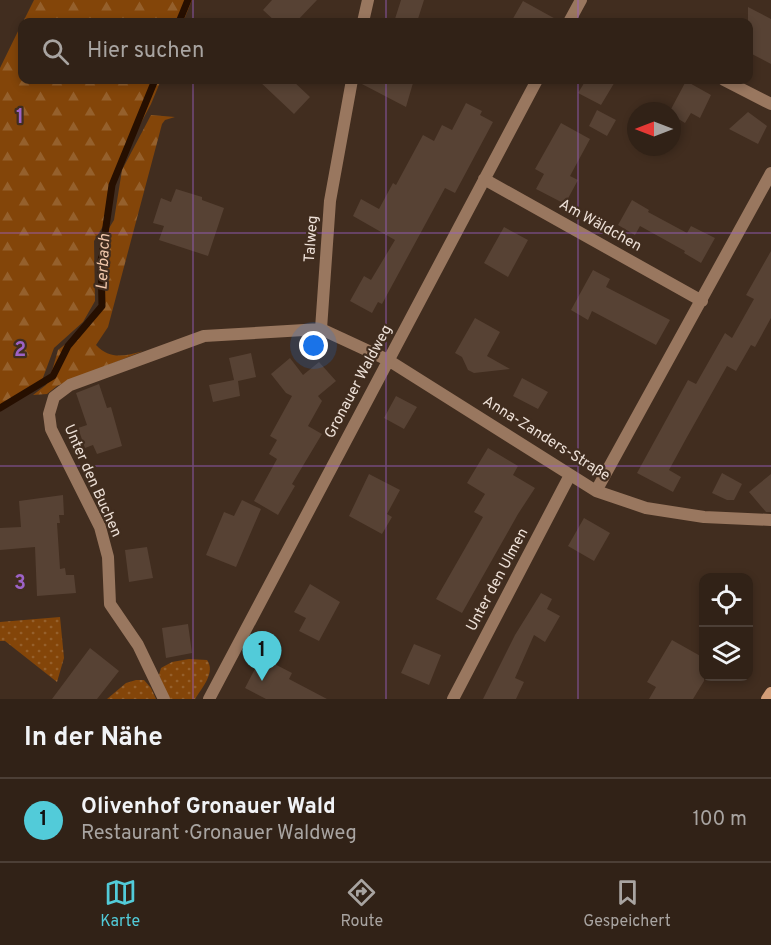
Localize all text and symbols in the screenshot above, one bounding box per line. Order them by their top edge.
search box [18,18,753,84]
icon: search [39,35,72,68]
text: Hier suchen [87,38,204,65]
north arrow [627,102,681,156]
text: 1 [16,105,24,131]
street label: Am Wäldchen [555,195,645,257]
street label: Talweg [301,215,323,263]
water label: Lerbach [93,233,115,291]
street label: Gronauer Waldweg [321,322,397,442]
your location [299,331,328,360]
text: 2 [14,338,26,364]
street label: Anna-Zanders-Straße [479,392,613,486]
street label: Unter den Buchen [59,422,125,540]
street label: Unter den Ulmen [463,525,533,635]
text: 3 [14,571,26,597]
map controls [699,573,753,681]
button: locate [699,573,753,627]
button: layers [699,627,753,681]
pin: 1 [242,632,282,681]
text: In der Nähe [24,722,163,755]
text: Olivenhof Gronauer Wald [81,794,336,821]
text: 1 [40,807,48,833]
text: 100 m [692,807,747,833]
text: Restaurant · Gronauer Waldweg [81,821,357,847]
tab: Karte [100,876,140,932]
tab: Route [340,876,383,932]
tab: Gespeichert [583,876,671,932]

